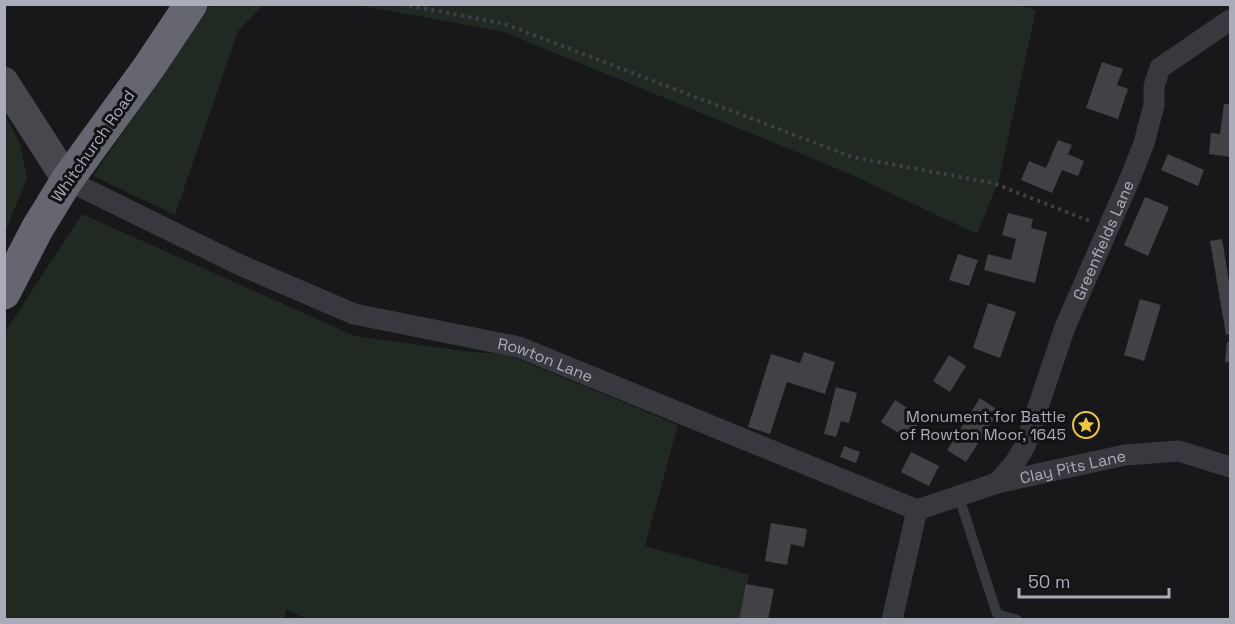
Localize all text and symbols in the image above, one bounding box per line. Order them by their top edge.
street label: Whitchurch Road [46,86,140,206]
street label: Greenfields Lane [1068,177,1139,303]
street label: Rowton Lane [496,332,596,387]
place label: Monument for Battle of Rowton Moor, 1645 [899,406,1066,445]
place icon: Monument for Battle of Rowton Moor, 1645 [1071,410,1101,440]
street label: Clay Pits Lane [1018,445,1128,488]
scale bar [1019,561,1169,599]
text: 50 m [1028,570,1070,593]

